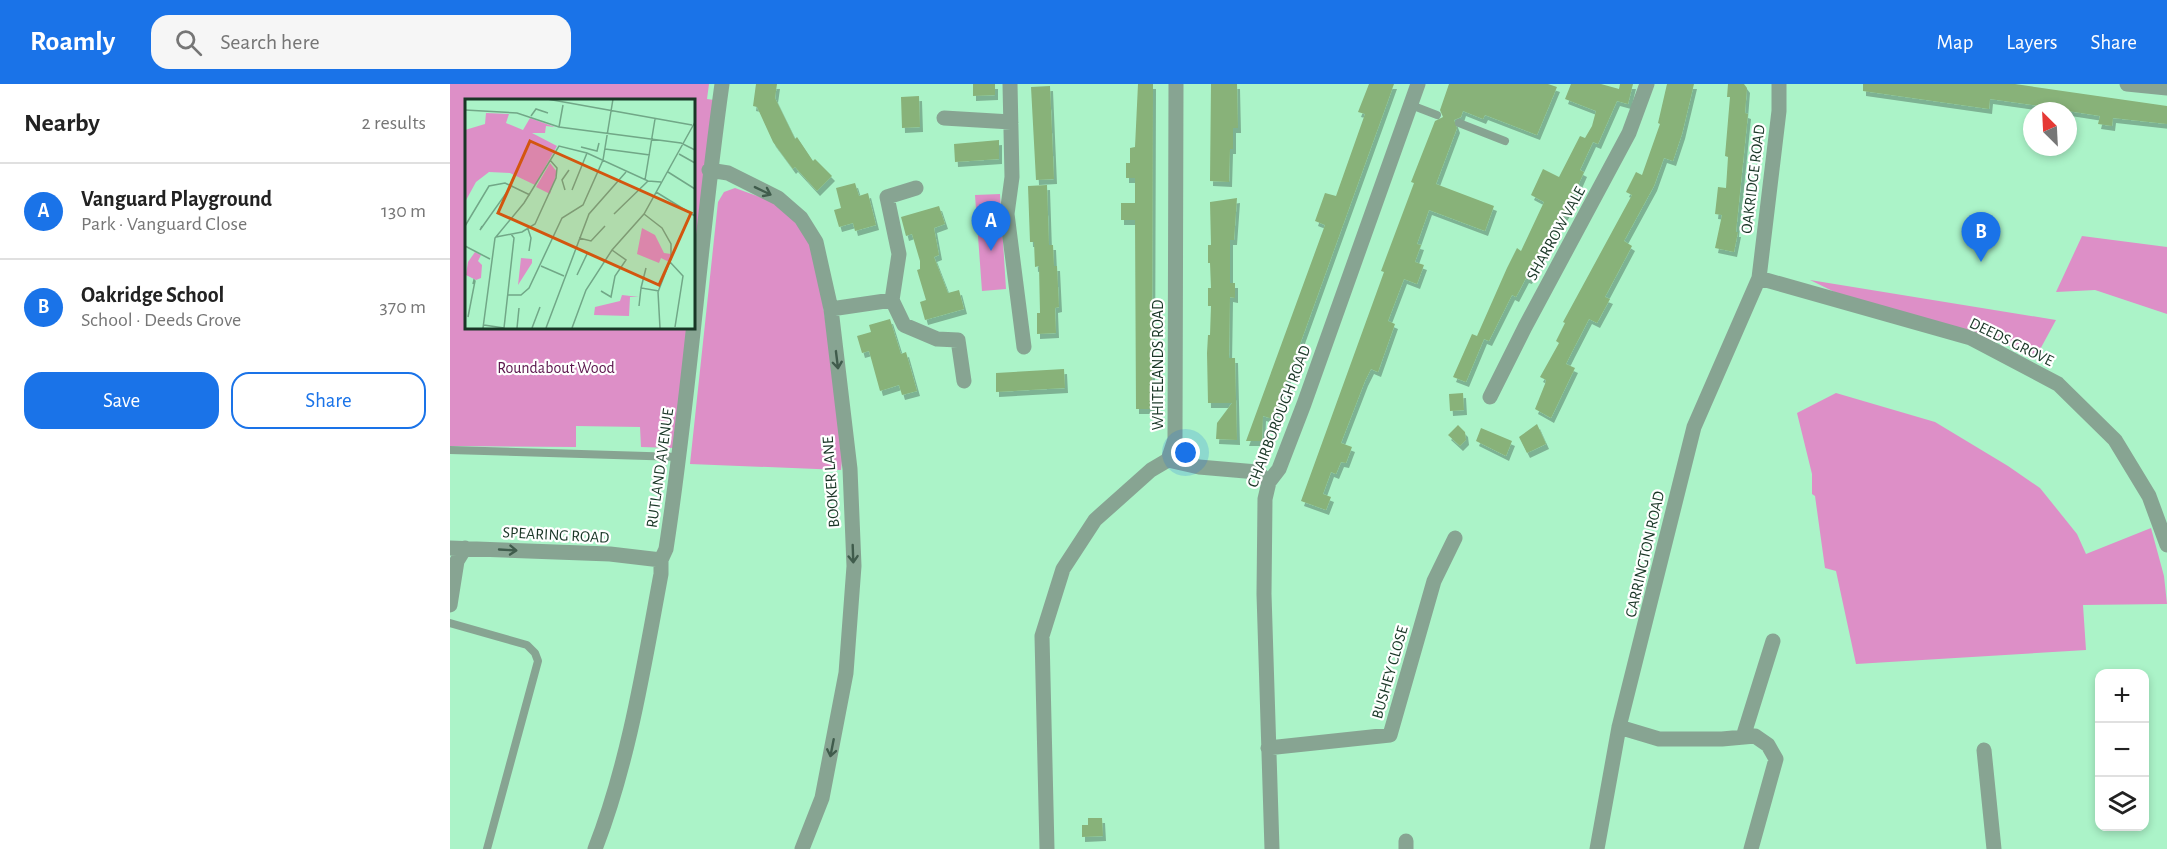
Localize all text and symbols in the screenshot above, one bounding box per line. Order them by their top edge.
search box [151,15,571,69]
icon: search [172,26,205,59]
text: Roamly [30,28,115,56]
text: Search here [220,31,320,53]
text: Map [1937,32,1973,53]
text: Layers [2006,32,2057,53]
text: Share [2090,32,2137,53]
inset map [465,99,694,328]
north arrow [2023,102,2077,156]
text: Nearby [24,110,100,136]
text: 2 results [362,113,426,133]
street label: OAKRIDGE ROAD [1738,124,1768,235]
street label: SHARROW VALE [1524,184,1588,283]
one-way arrow [754,186,772,197]
text: Vanguard Playground [81,188,272,210]
text: A [38,201,50,221]
text: 130 m [381,201,426,221]
pin: A [972,202,1010,251]
pin: B [1962,212,2000,262]
text: Park · Vanguard Close [81,214,247,234]
text: Oakridge School [81,284,224,306]
text: B [38,297,49,317]
text: 370 m [380,297,426,317]
street label: WHITELANDS ROAD [1150,300,1166,430]
text: School · Deeds Grove [81,310,241,330]
street label: DEEDS GROVE [1967,315,2056,369]
street label: CHAIRBOROUGH ROAD [1244,343,1313,490]
one-way arrow [831,350,842,369]
park label: Roundabout Wood [497,360,615,376]
button: Save [24,372,219,429]
button: Share [231,372,426,429]
street label: RUTLAND AVENUE [644,407,676,529]
street label: BOOKER LANE [820,435,842,528]
your location [1171,438,1200,467]
street label: CARRINGTON ROAD [1623,490,1667,619]
street label: SPEARING ROAD [502,524,610,546]
one-way arrow [847,544,859,564]
one-way arrow [498,545,518,556]
street label: BUSHEY CLOSE [1369,624,1411,721]
map controls [2095,669,2149,831]
button: + [2095,669,2149,723]
button: − [2095,723,2149,777]
one-way arrow [826,737,837,757]
button: layers [2095,777,2149,831]

